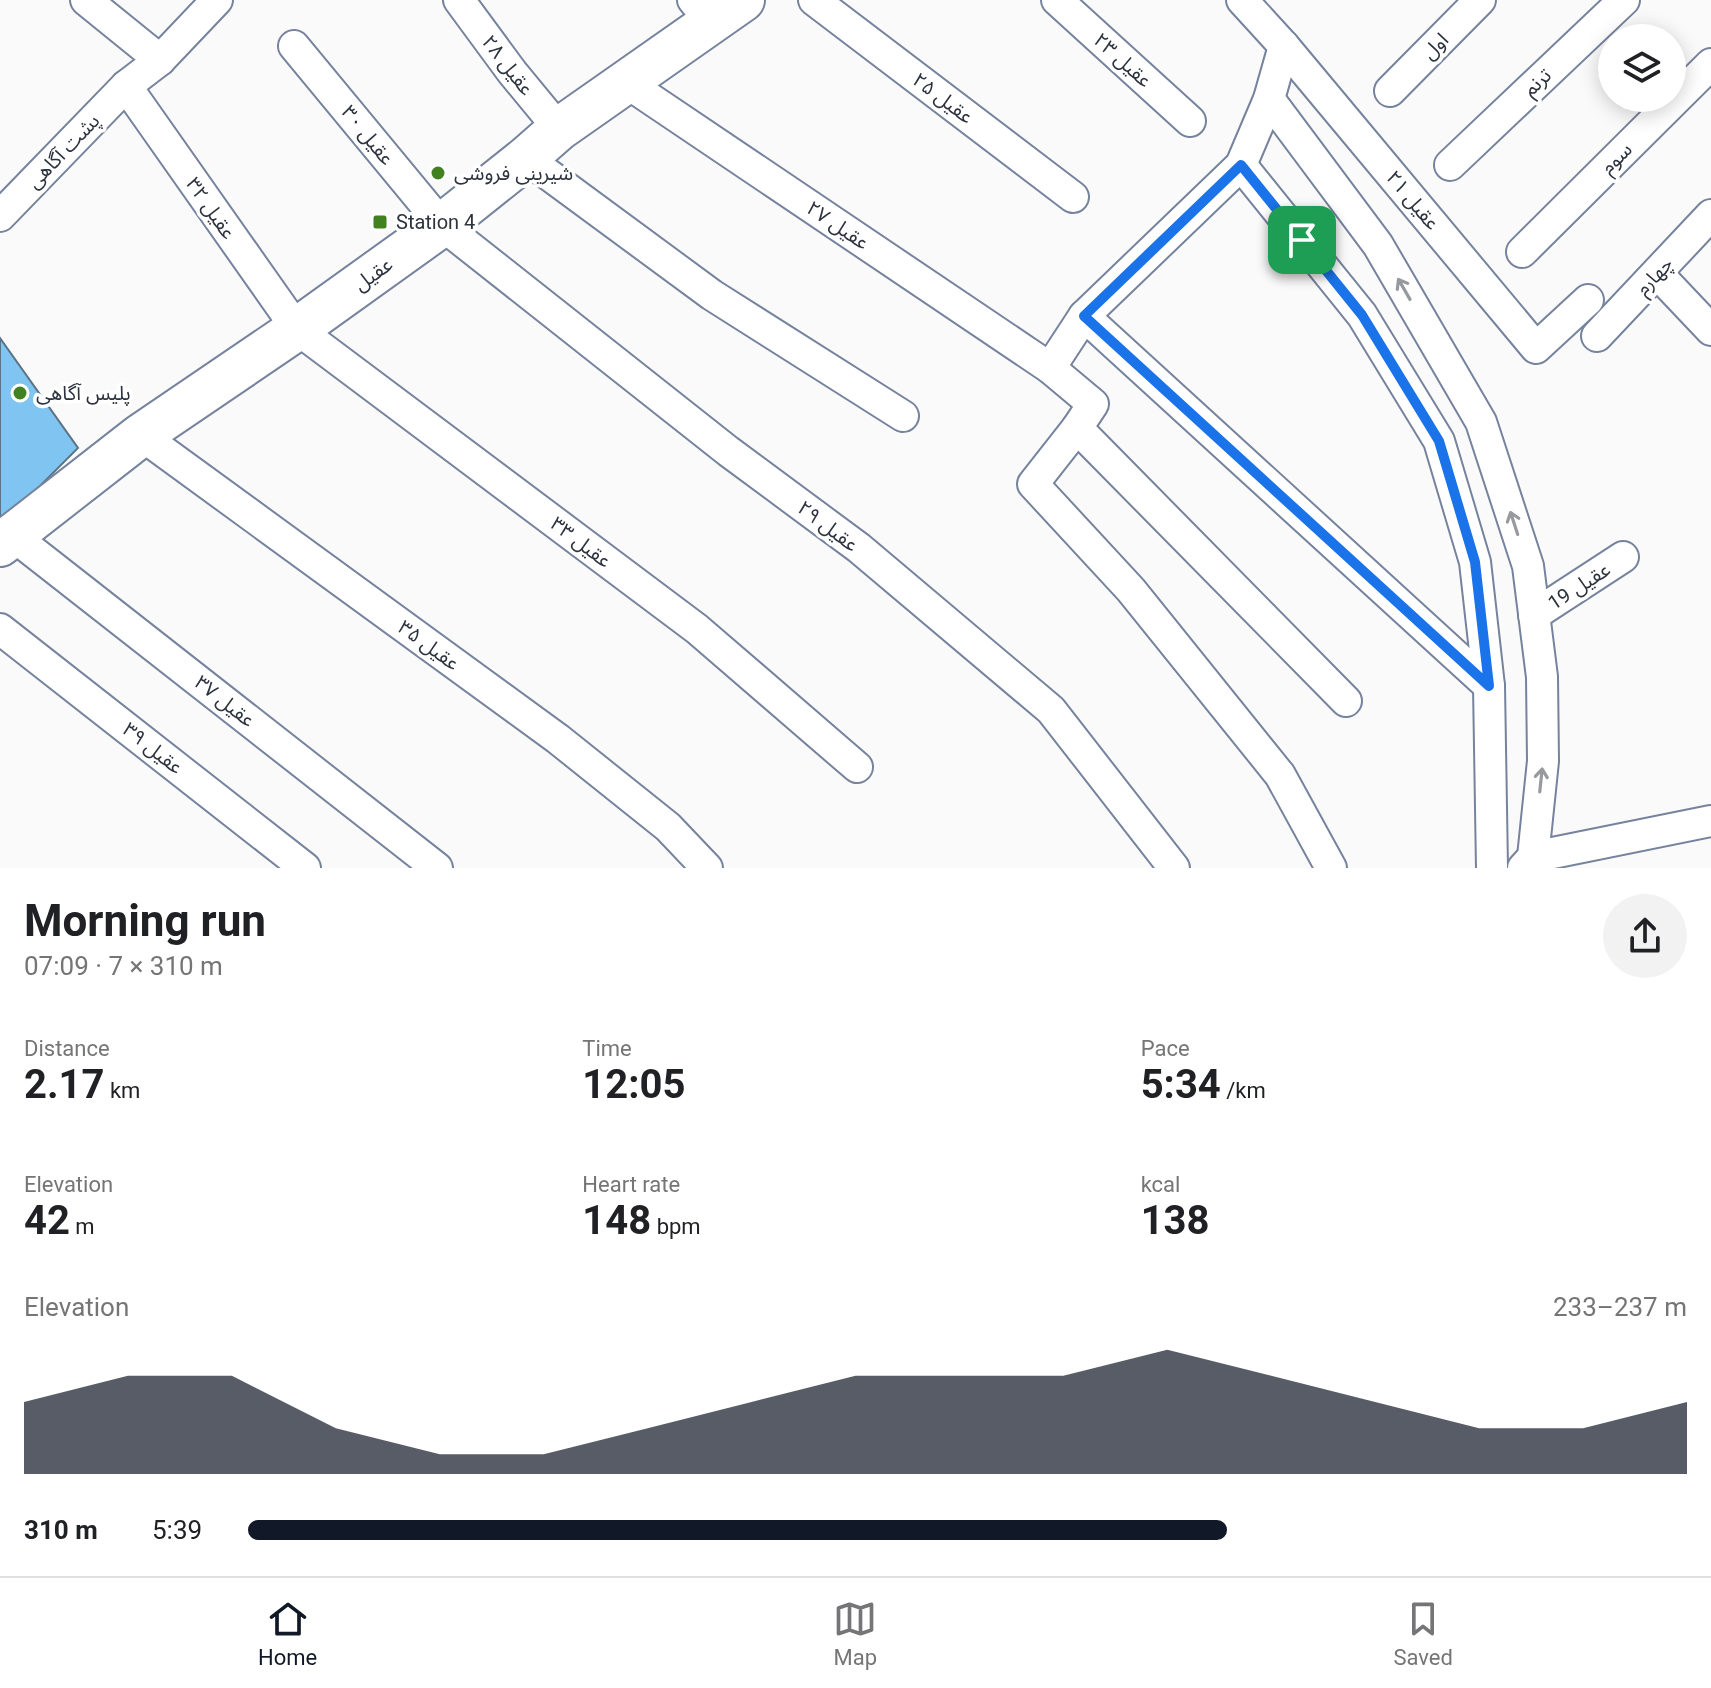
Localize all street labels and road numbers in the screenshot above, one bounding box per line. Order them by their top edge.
street label: عقیل ۲۳ [1089,28,1157,92]
street label: اول [1417,28,1453,64]
street label: ۲۸ عقیل [477,30,539,100]
street label: ترنم [1518,63,1558,103]
street label: عقیل ۲۵ [908,67,978,129]
street label: عقیل ۳۰ [337,100,399,170]
street label: پشت آگاهی [21,109,105,194]
street label: سوم [1595,137,1639,181]
street label: عقیل ۲۱ [1381,166,1445,234]
street label: عقیل ۳۲ [181,172,241,244]
street label: عقیل ۲۷ [802,196,874,254]
street label: عقیل [349,252,397,296]
street label: چهارم [1630,252,1680,302]
street label: عقیل ۲۹ [793,495,863,557]
street label: عقیل ۳۳ [546,511,616,573]
street label: عقیل 19 [1543,557,1615,615]
street label: عقیل ۳۵ [394,615,464,675]
street label: عقیل ۳۷ [190,670,260,732]
street label: عقیل ۳۹ [118,717,188,779]

